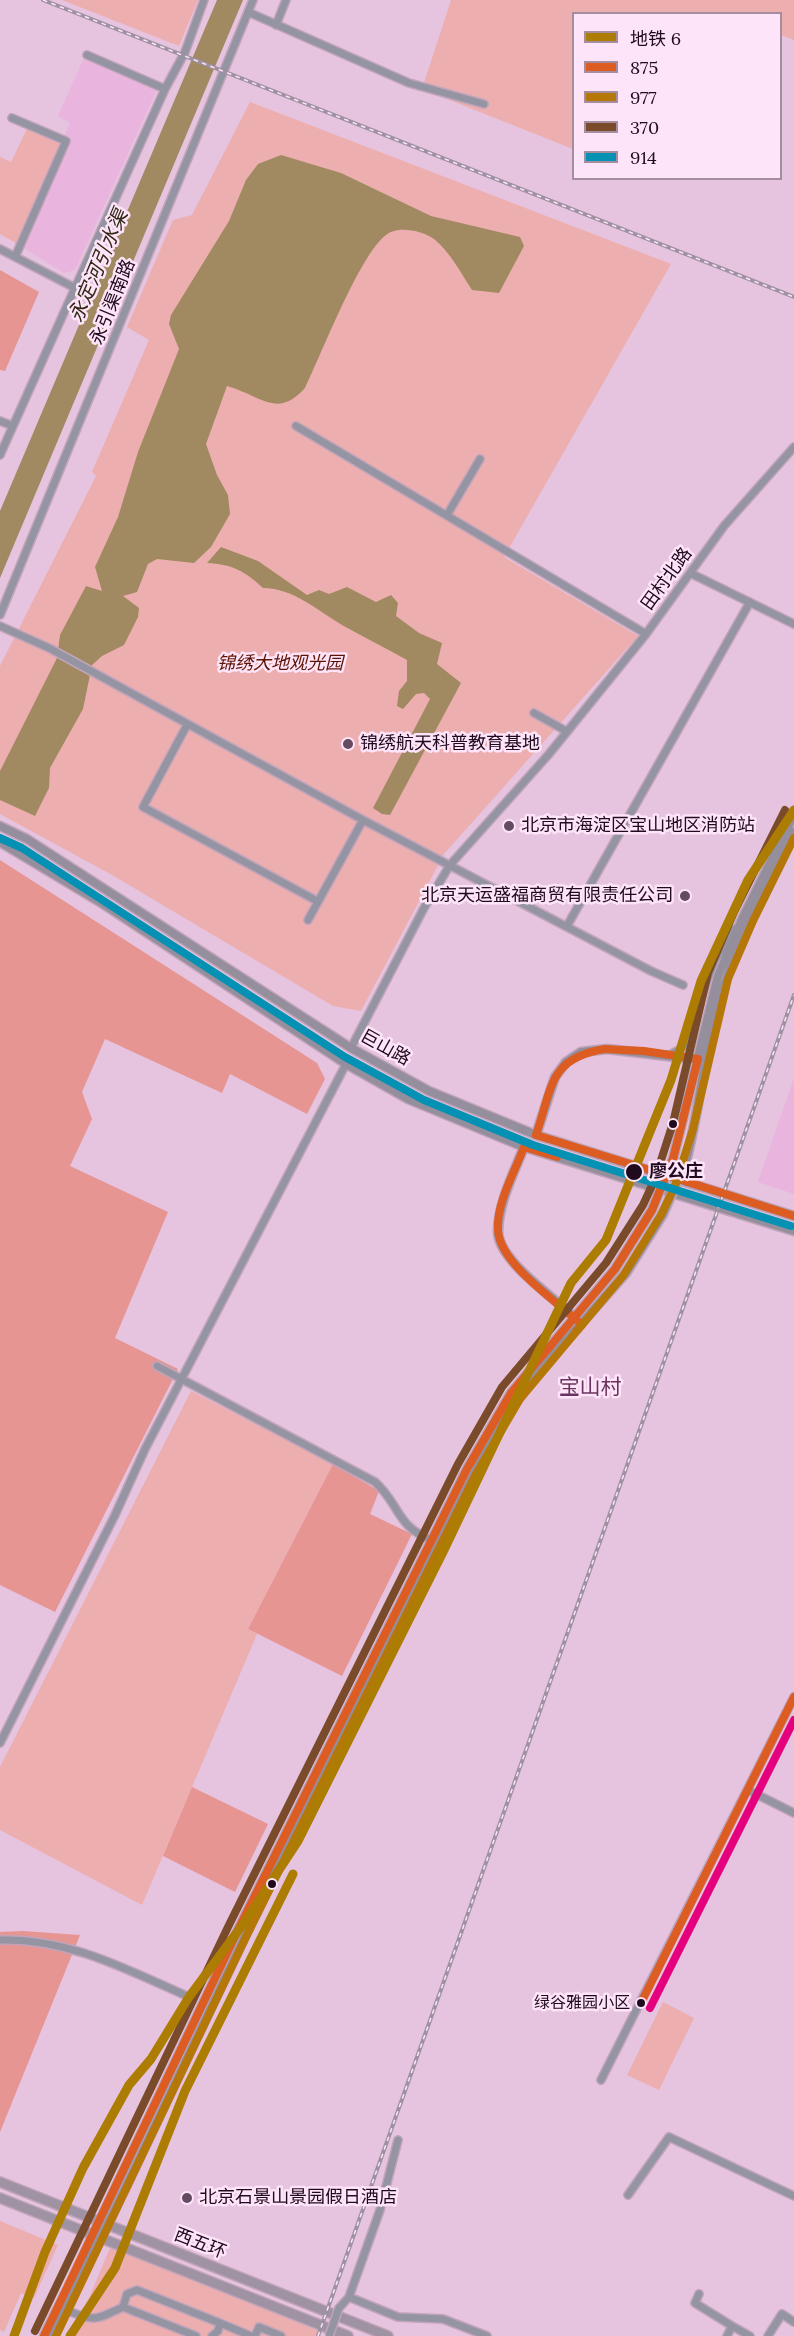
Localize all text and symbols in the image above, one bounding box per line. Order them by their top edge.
legend [572,12,782,180]
text: 地铁 6 [630,27,681,50]
text: 875 [630,56,658,79]
text: 977 [630,86,657,109]
text: 370 [630,116,659,139]
text: 914 [630,146,657,169]
water label: 永定河引水渠 [65,206,133,326]
street label: 永引渠南路 [86,256,140,348]
street label: 田村北路 [637,544,697,614]
park label: 锦绣大地观光园 [217,653,343,675]
place label: 锦绣航天科普教育基地 [360,733,540,755]
marker: 锦绣航天科普教育基地 [341,737,355,751]
place label: 北京市海淀区宝山地区消防站 [521,815,755,837]
marker: 北京市海淀区宝山地区消防站 [502,819,516,833]
place label: 北京天运盛福商贸有限责任公司 [421,885,673,907]
marker: 北京天运盛福商贸有限责任公司 [678,889,692,903]
street label: 巨山路 [356,1025,414,1071]
unlabelled marker [667,1118,679,1130]
place label: 廖公庄 [649,1161,703,1183]
marker: 廖公庄 [624,1162,644,1182]
district label: 宝山村 [559,1375,621,1401]
unlabelled marker [266,1878,278,1890]
place label: 绿谷雅园小区 [534,1993,630,2013]
marker: 绿谷雅园小区 [635,1997,647,2009]
place label: 北京石景山景园假日酒店 [199,2187,397,2209]
marker: 北京石景山景园假日酒店 [180,2191,194,2205]
street label: 西五环 [171,2224,229,2264]

